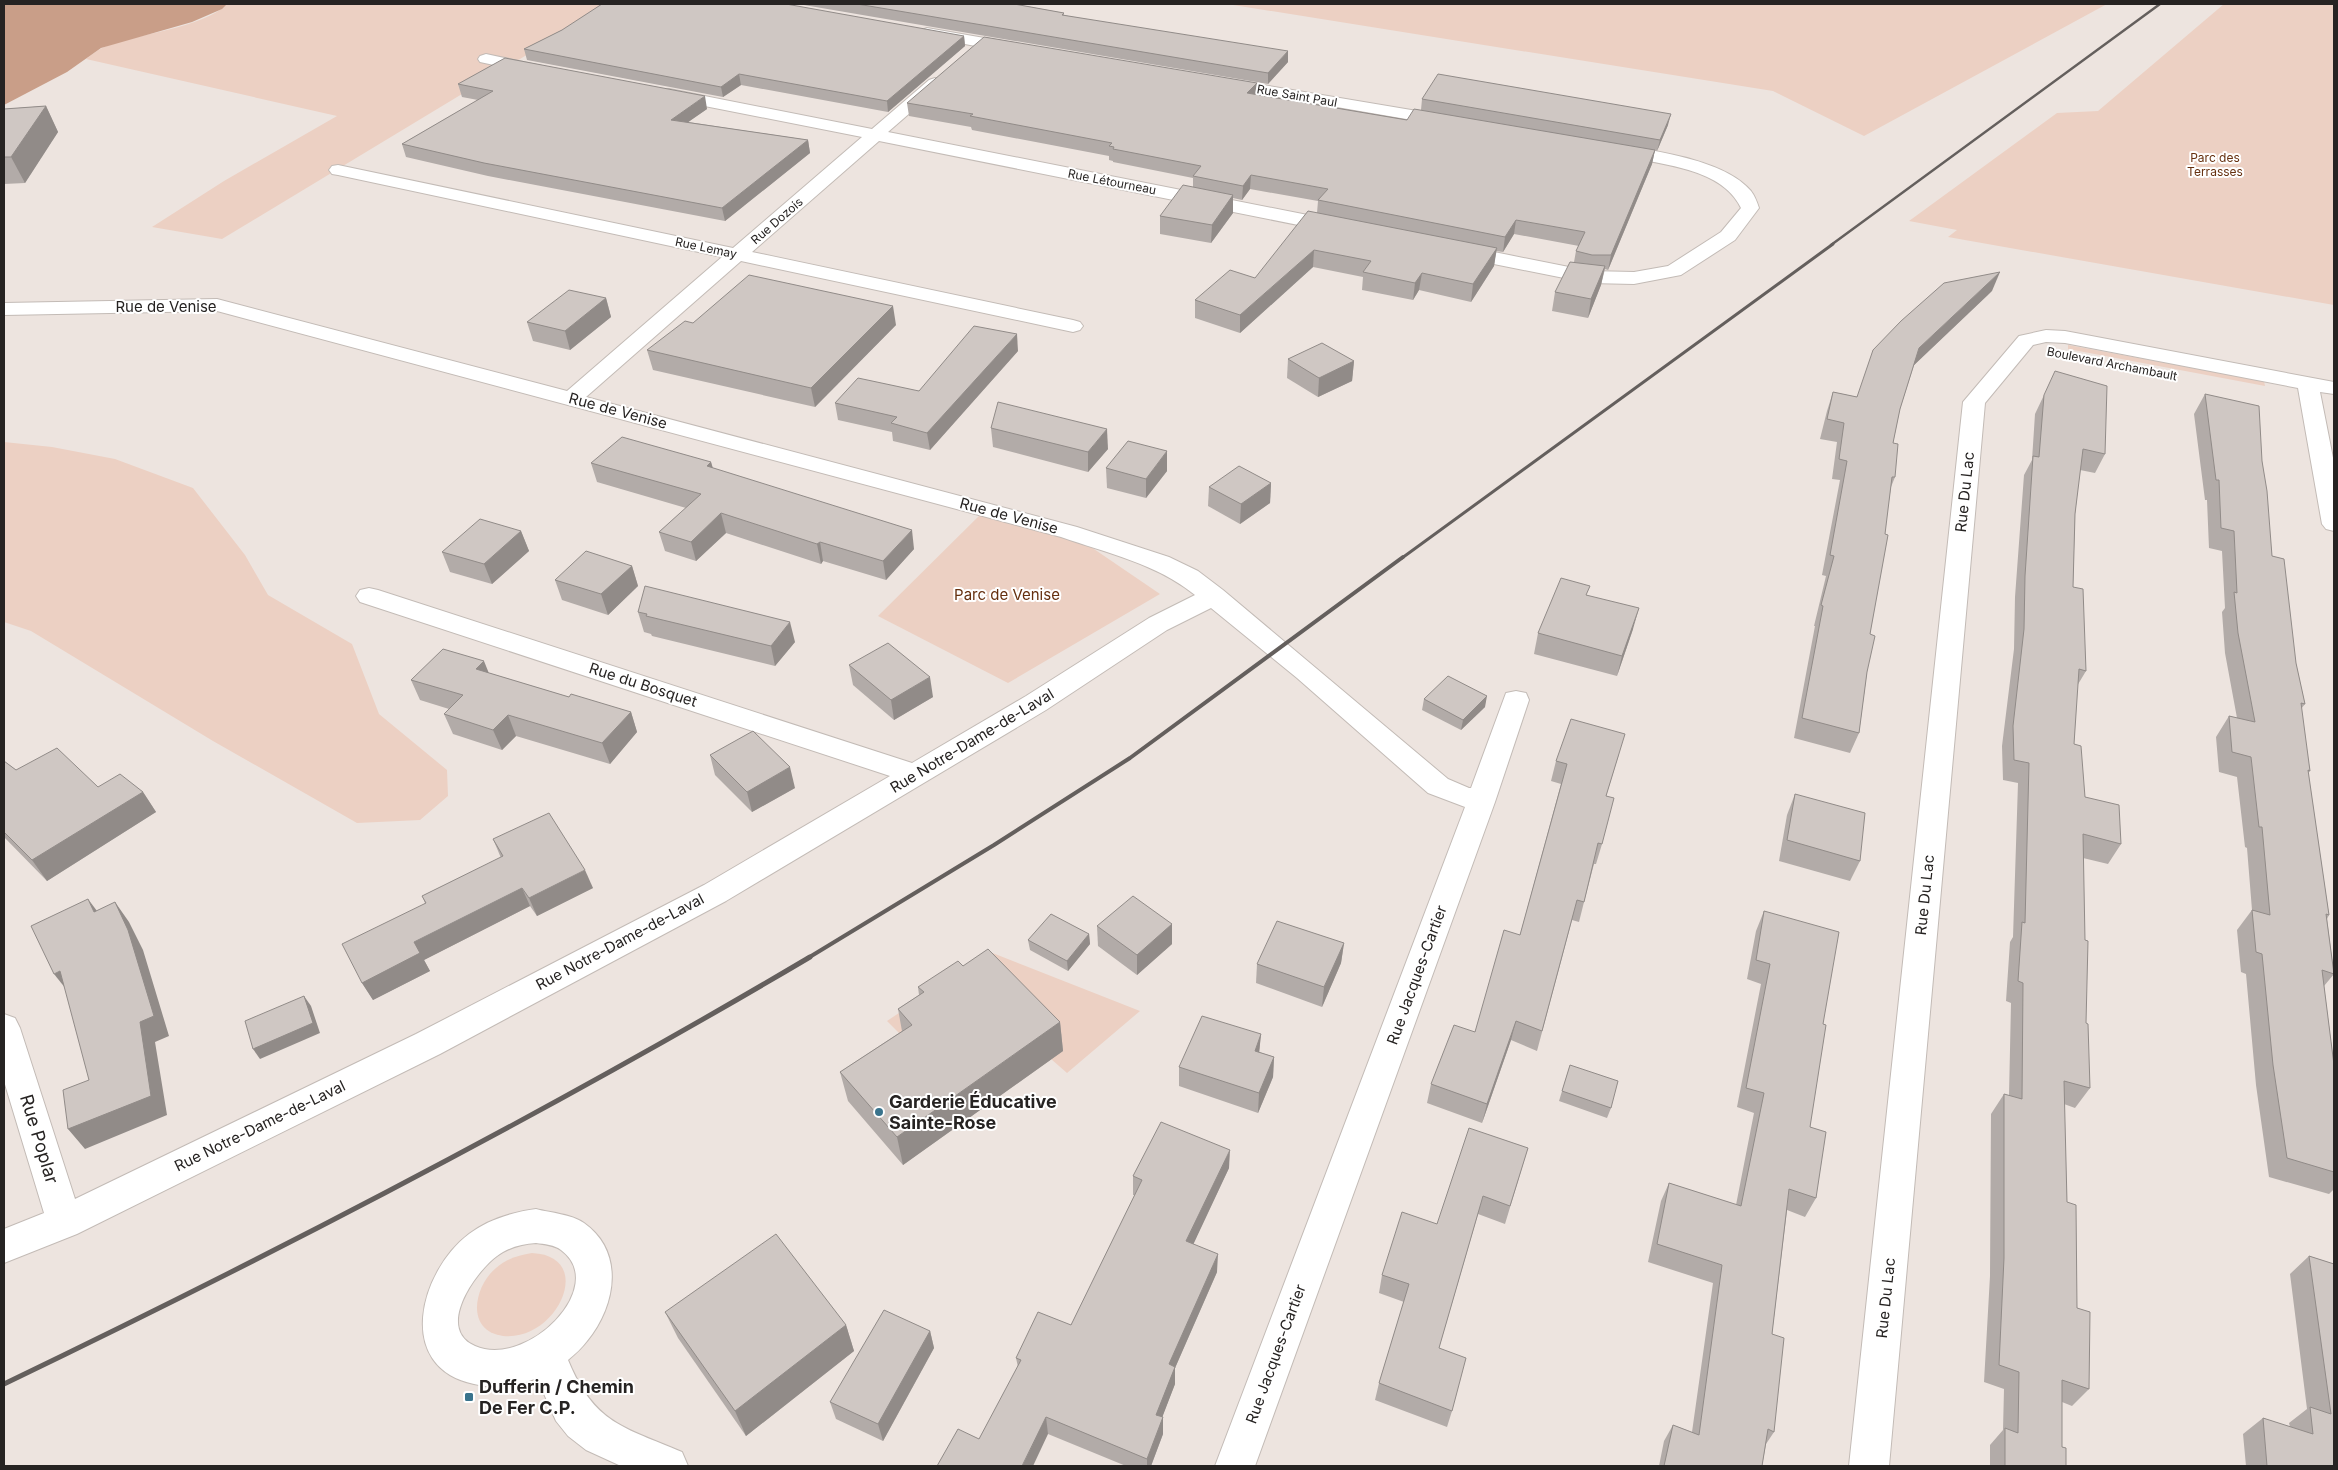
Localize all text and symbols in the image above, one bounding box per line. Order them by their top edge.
street label: Rue Saint Paul [1256,81,1338,110]
park label: Parc des Terrasses [2187,150,2243,179]
street label: Rue Létourneau [1067,166,1158,197]
street label: Rue Dozois [748,194,806,247]
street label: Rue Lemay [674,234,739,261]
street label: Rue de Venise [115,297,217,316]
street label: Boulevard Archambault [2046,344,2179,384]
street label: Rue de Venise [567,388,669,433]
street label: Rue Du Lac [1951,451,1978,533]
street label: Rue de Venise [958,493,1060,538]
park label: Parc de Venise [954,585,1060,604]
street label: Rue du Bosquet [587,658,700,711]
street label: Rue Notre-Dame-de-Laval [886,684,1057,797]
street label: Rue Du Lac [1911,854,1938,936]
street label: Rue Notre-Dame-de-Laval [532,889,707,994]
street label: Rue Jacques-Cartier [1382,902,1451,1047]
street label: Rue Notre-Dame-de-Laval [171,1076,348,1175]
place label: Garderie Éducative Sainte-Rose [889,1091,1057,1133]
street label: Rue Poplar [16,1092,63,1186]
marker: Garderie Éducative Sainte-Rose [873,1106,885,1118]
street label: Rue Du Lac [1872,1257,1899,1339]
street label: Rue Jacques-Cartier [1241,1281,1310,1426]
place label: Dufferin / Chemin De Fer C.P. [479,1376,634,1418]
marker: Dufferin / Chemin De Fer C.P. [463,1391,475,1403]

